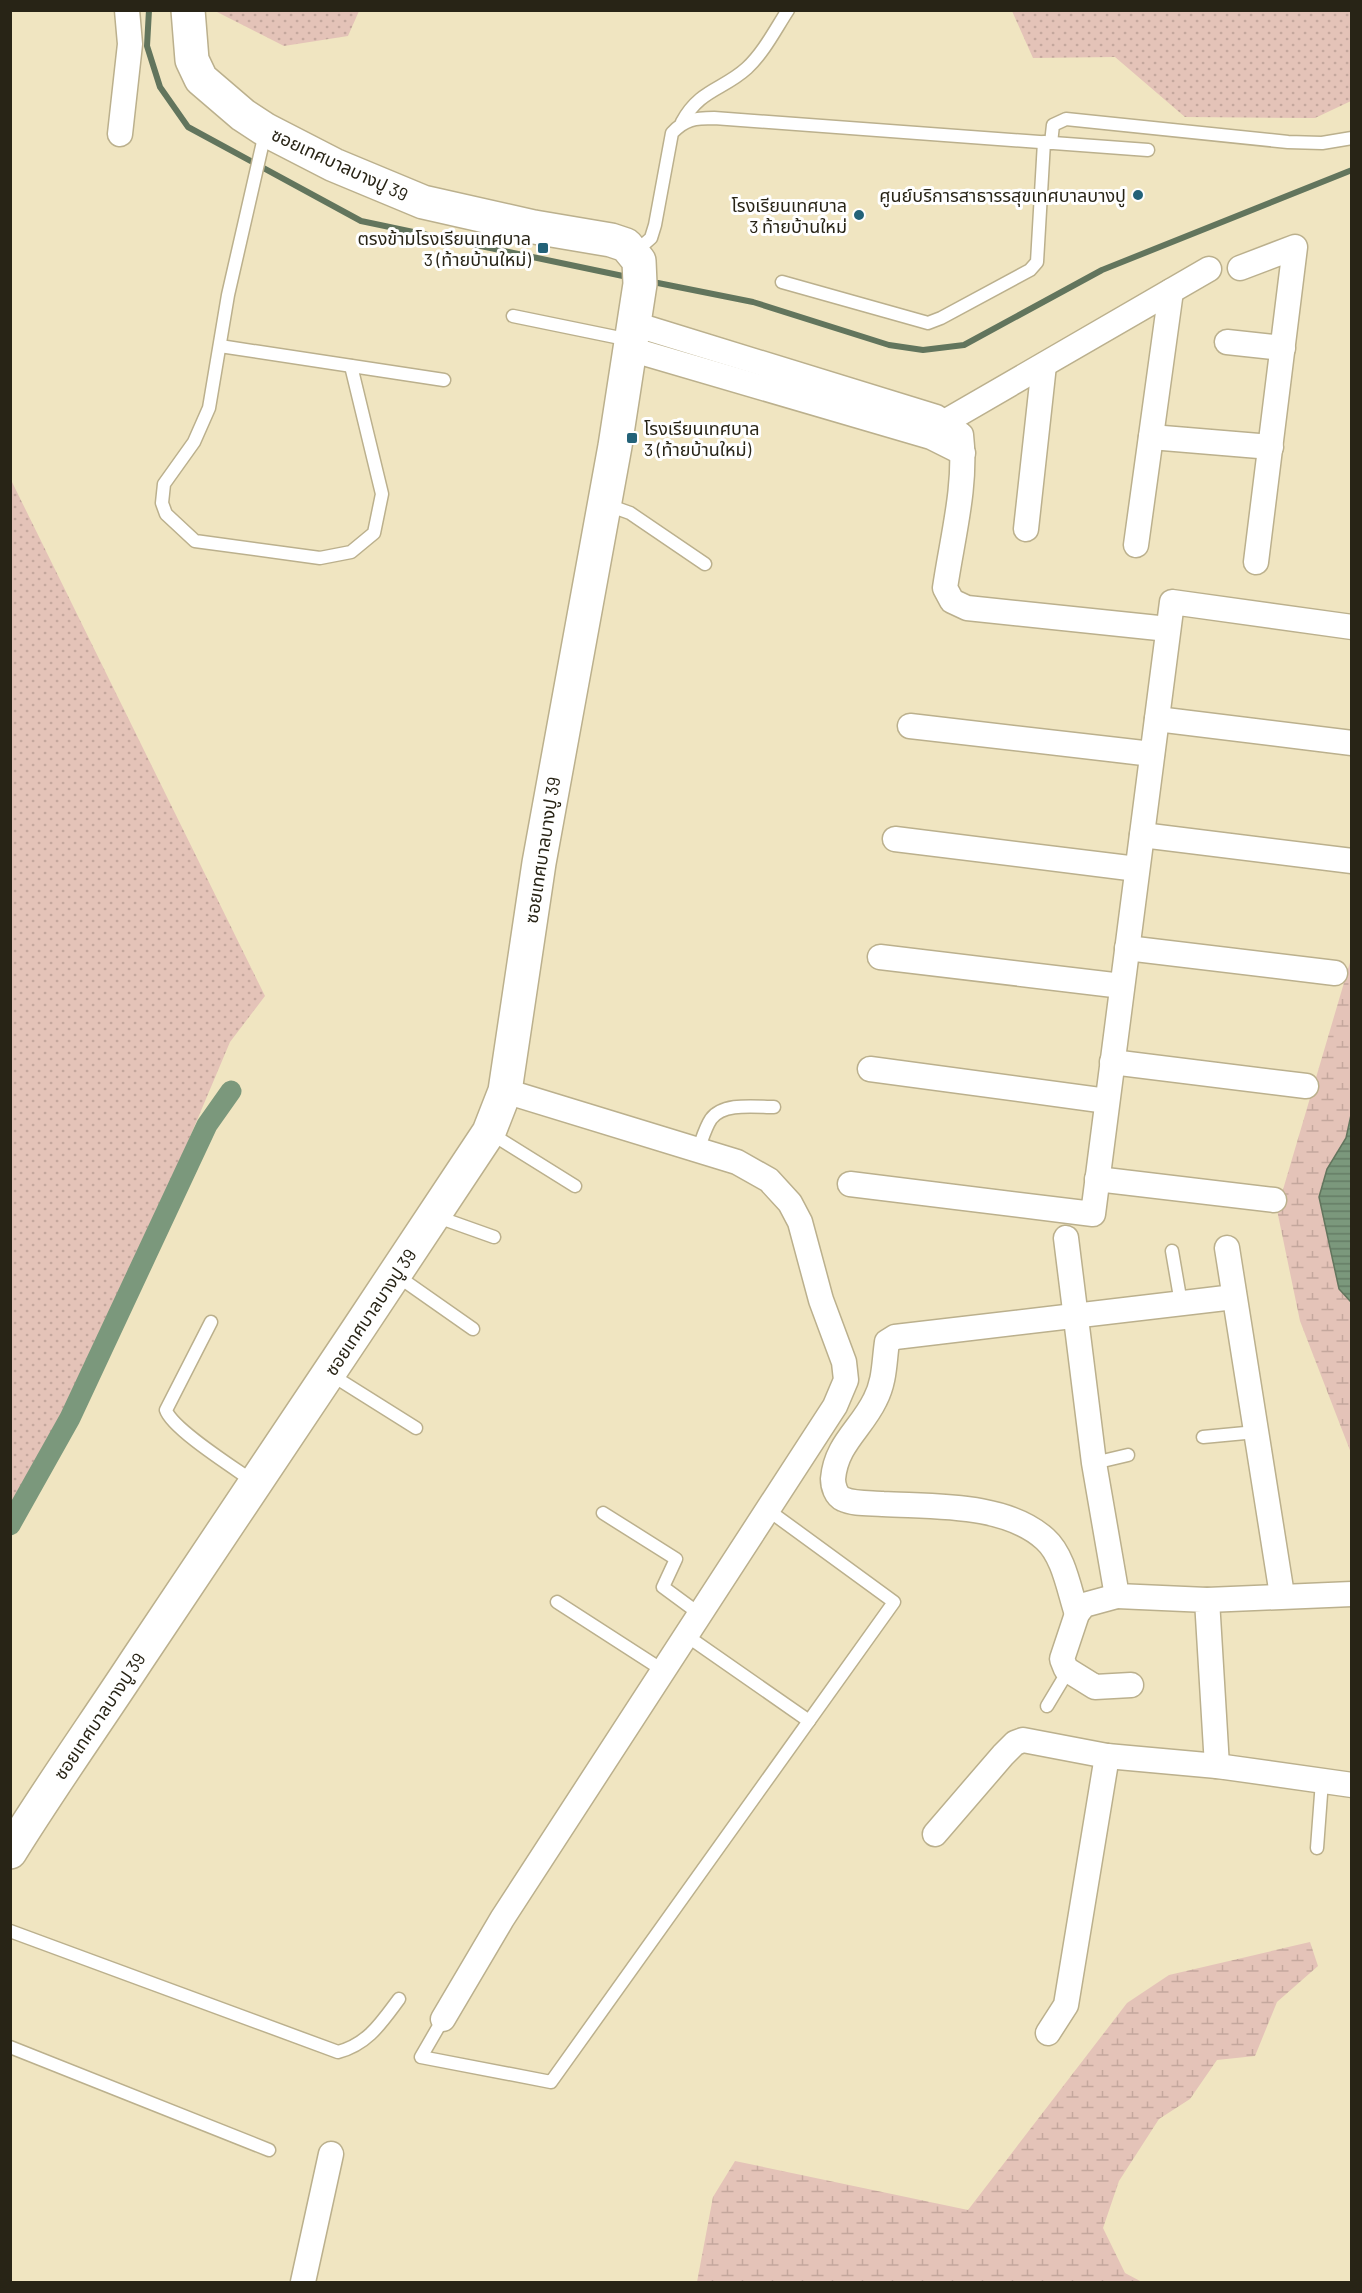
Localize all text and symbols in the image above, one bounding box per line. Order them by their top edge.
street label: ซอยเทศบาลบางปู 39 [267,123,412,207]
place label: ศูนย์บริการสาธารรสุขเทศบาลบางปู [879,184,1126,208]
marker: ศูนย์บริการสาธารรสุขเทศบาลบางปู [1131,188,1145,202]
place label: โรงเรียนเทศบาล 3 ท้ายบ้านใหม่ [732,194,847,237]
marker: โรงเรียนเทศบาล 3 ท้ายบ้านใหม่ [852,208,866,222]
place label: ตรงข้ามโรงเรียนเทศบาล 3 (ท้ายบ้านใหม่) [357,227,531,270]
marker: ตรงข้ามโรงเรียนเทศบาล 3 (ท้ายบ้านใหม่) [536,241,550,255]
place label: โรงเรียนเทศบาล 3 (ท้ายบ้านใหม่) [644,417,760,460]
marker: โรงเรียนเทศบาล 3 (ท้ายบ้านใหม่) [625,431,639,445]
street label: ซอยเทศบาลบางปู 39 [520,775,566,925]
street label: ซอยเทศบาลบางปู 39 [319,1244,422,1381]
street label: ซอยเทศบาลบางปู 39 [48,1648,151,1785]

